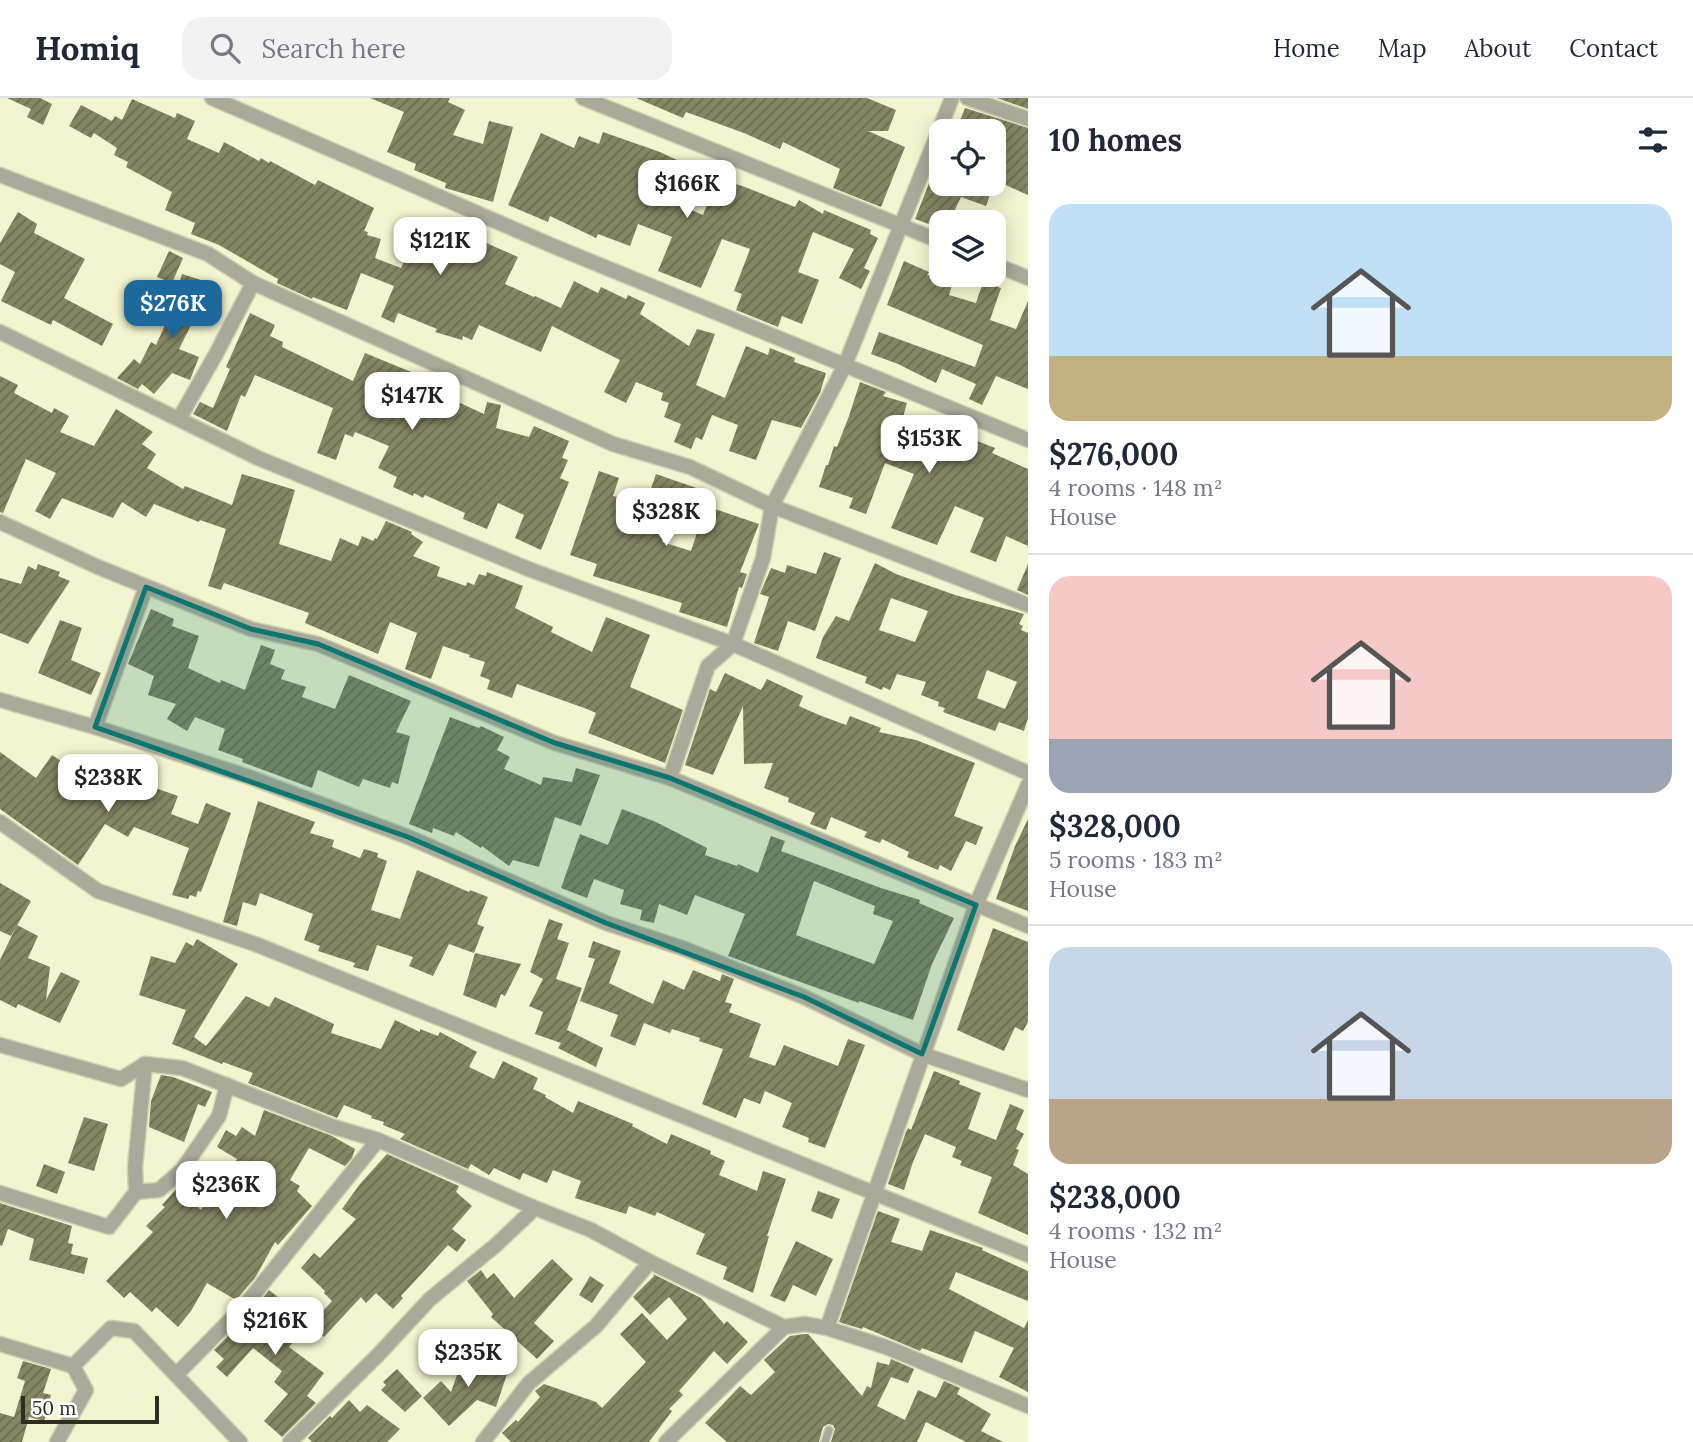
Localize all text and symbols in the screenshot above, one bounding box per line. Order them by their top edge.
search box [182,17,672,80]
text: Homiq [35,27,140,69]
icon: search [206,29,244,67]
text: Search here [262,32,406,65]
text: Home [1273,33,1340,64]
text: Map [1378,33,1427,64]
text: About [1465,33,1531,64]
text: Contact [1569,33,1658,64]
map controls [929,119,1006,287]
button: locate [929,119,1006,196]
text: 10 homes [1049,121,1182,159]
icon: filters [1634,121,1672,159]
pin: $166K [638,160,736,220]
text: $166K [654,168,720,197]
button: layers [929,210,1006,287]
pin: $121K [391,218,489,277]
text: $121K [410,225,470,254]
icon: home [1298,250,1424,376]
pin: $276K [124,280,222,340]
text: $276K [140,288,206,317]
pin: $147K [363,372,461,432]
text: $147K [381,380,443,409]
pin: $153K [880,416,978,475]
text: $153K [897,423,961,452]
text: $276,000 [1049,435,1178,473]
text: 4 rooms · 148 m² [1049,473,1223,502]
pin: $328K [617,489,715,548]
text: $328K [632,496,700,525]
text: House [1049,502,1117,531]
icon: home [1298,622,1424,748]
pin: $238K [59,754,157,814]
text: $238K [74,762,142,791]
text: $328,000 [1049,807,1181,845]
text: 5 rooms · 183 m² [1049,845,1223,874]
text: House [1049,874,1117,903]
icon: home [1298,993,1424,1119]
pin: $236K [177,1162,275,1221]
text: $236K [192,1169,260,1198]
text: $238,000 [1049,1178,1181,1216]
text: 4 rooms · 132 m² [1049,1216,1222,1245]
text: House [1049,1245,1117,1274]
pin: $216K [226,1298,324,1357]
text: $216K [243,1305,307,1334]
pin: $235K [419,1330,517,1389]
text: $235K [434,1337,502,1366]
scale bar [21,1393,159,1425]
text: 50 m [32,1396,76,1420]

